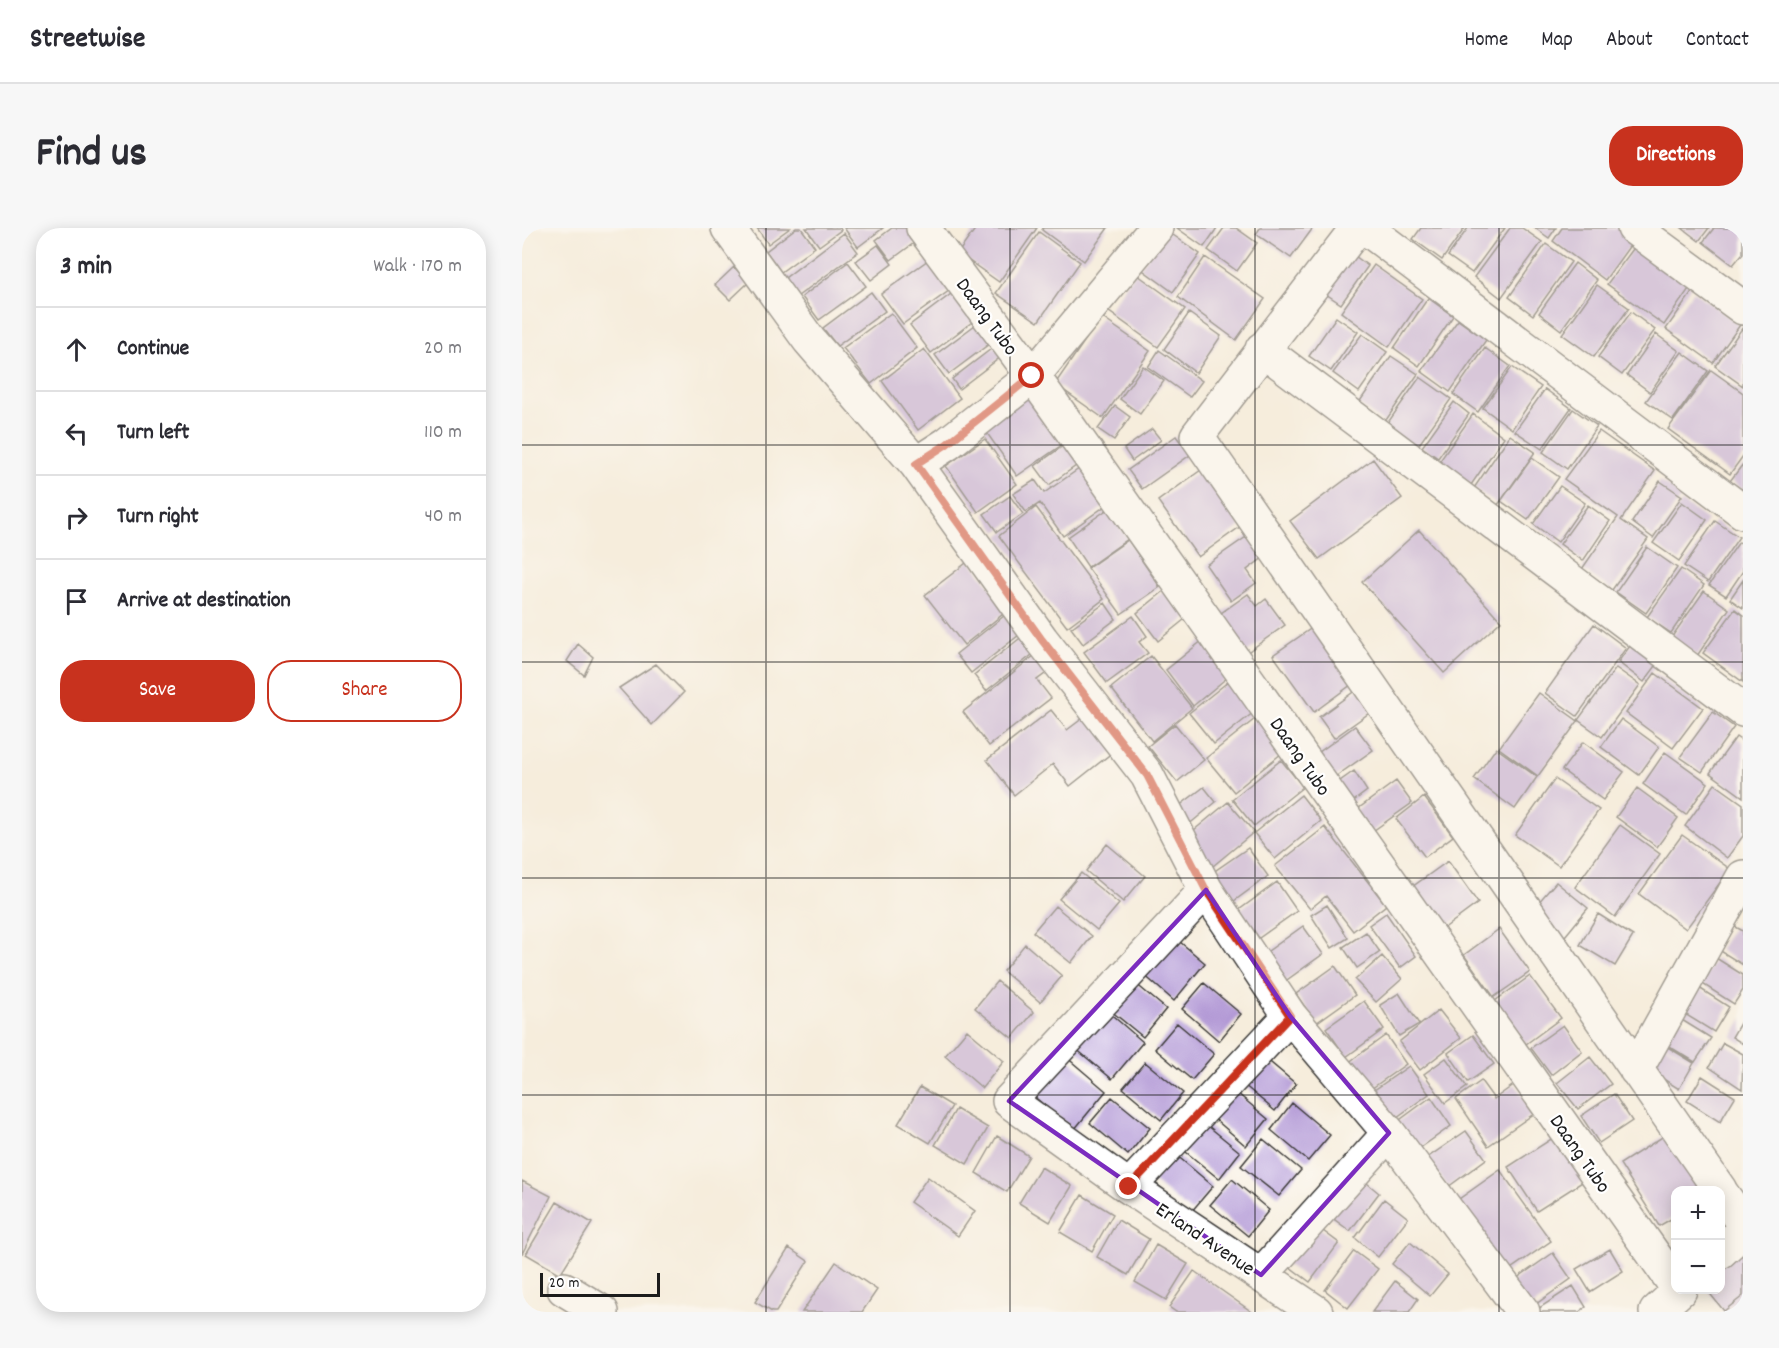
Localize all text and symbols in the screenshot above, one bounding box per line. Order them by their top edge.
text: Streetwise [30,21,145,61]
text: Home [1464,26,1508,56]
text: Map [1541,26,1573,56]
text: About [1606,26,1653,56]
text: Contact [1686,26,1749,56]
text: Find us [36,126,147,186]
button: Directions [1609,126,1743,186]
text: 3 min [60,249,112,286]
text: Walk · 170 m [373,253,462,281]
street label: Daang Tubo [947,272,1024,363]
icon: ahead [60,333,93,366]
text: Continue [117,334,189,365]
text: 20 m [424,335,462,363]
route start [1018,362,1044,388]
icon: left [60,417,93,450]
text: Turn left [117,418,189,449]
text: 110 m [424,419,462,447]
icon: right [60,501,93,534]
text: Turn right [117,502,199,533]
text: 40 m [424,503,462,531]
icon: arrive [60,585,93,618]
text: Arrive at destination [117,586,291,617]
button: Save [60,660,255,722]
button: Share [267,660,462,722]
street label: Daang Tubo [1260,712,1337,803]
street label: Daang Tubo [1540,1109,1617,1200]
route end [1115,1173,1141,1199]
map controls [1671,1186,1725,1294]
button: + [1671,1186,1725,1240]
street label: Erland Avenue [1149,1196,1260,1285]
button: − [1671,1240,1725,1294]
scale bar [540,1270,660,1298]
text: 20 m [549,1272,579,1295]

